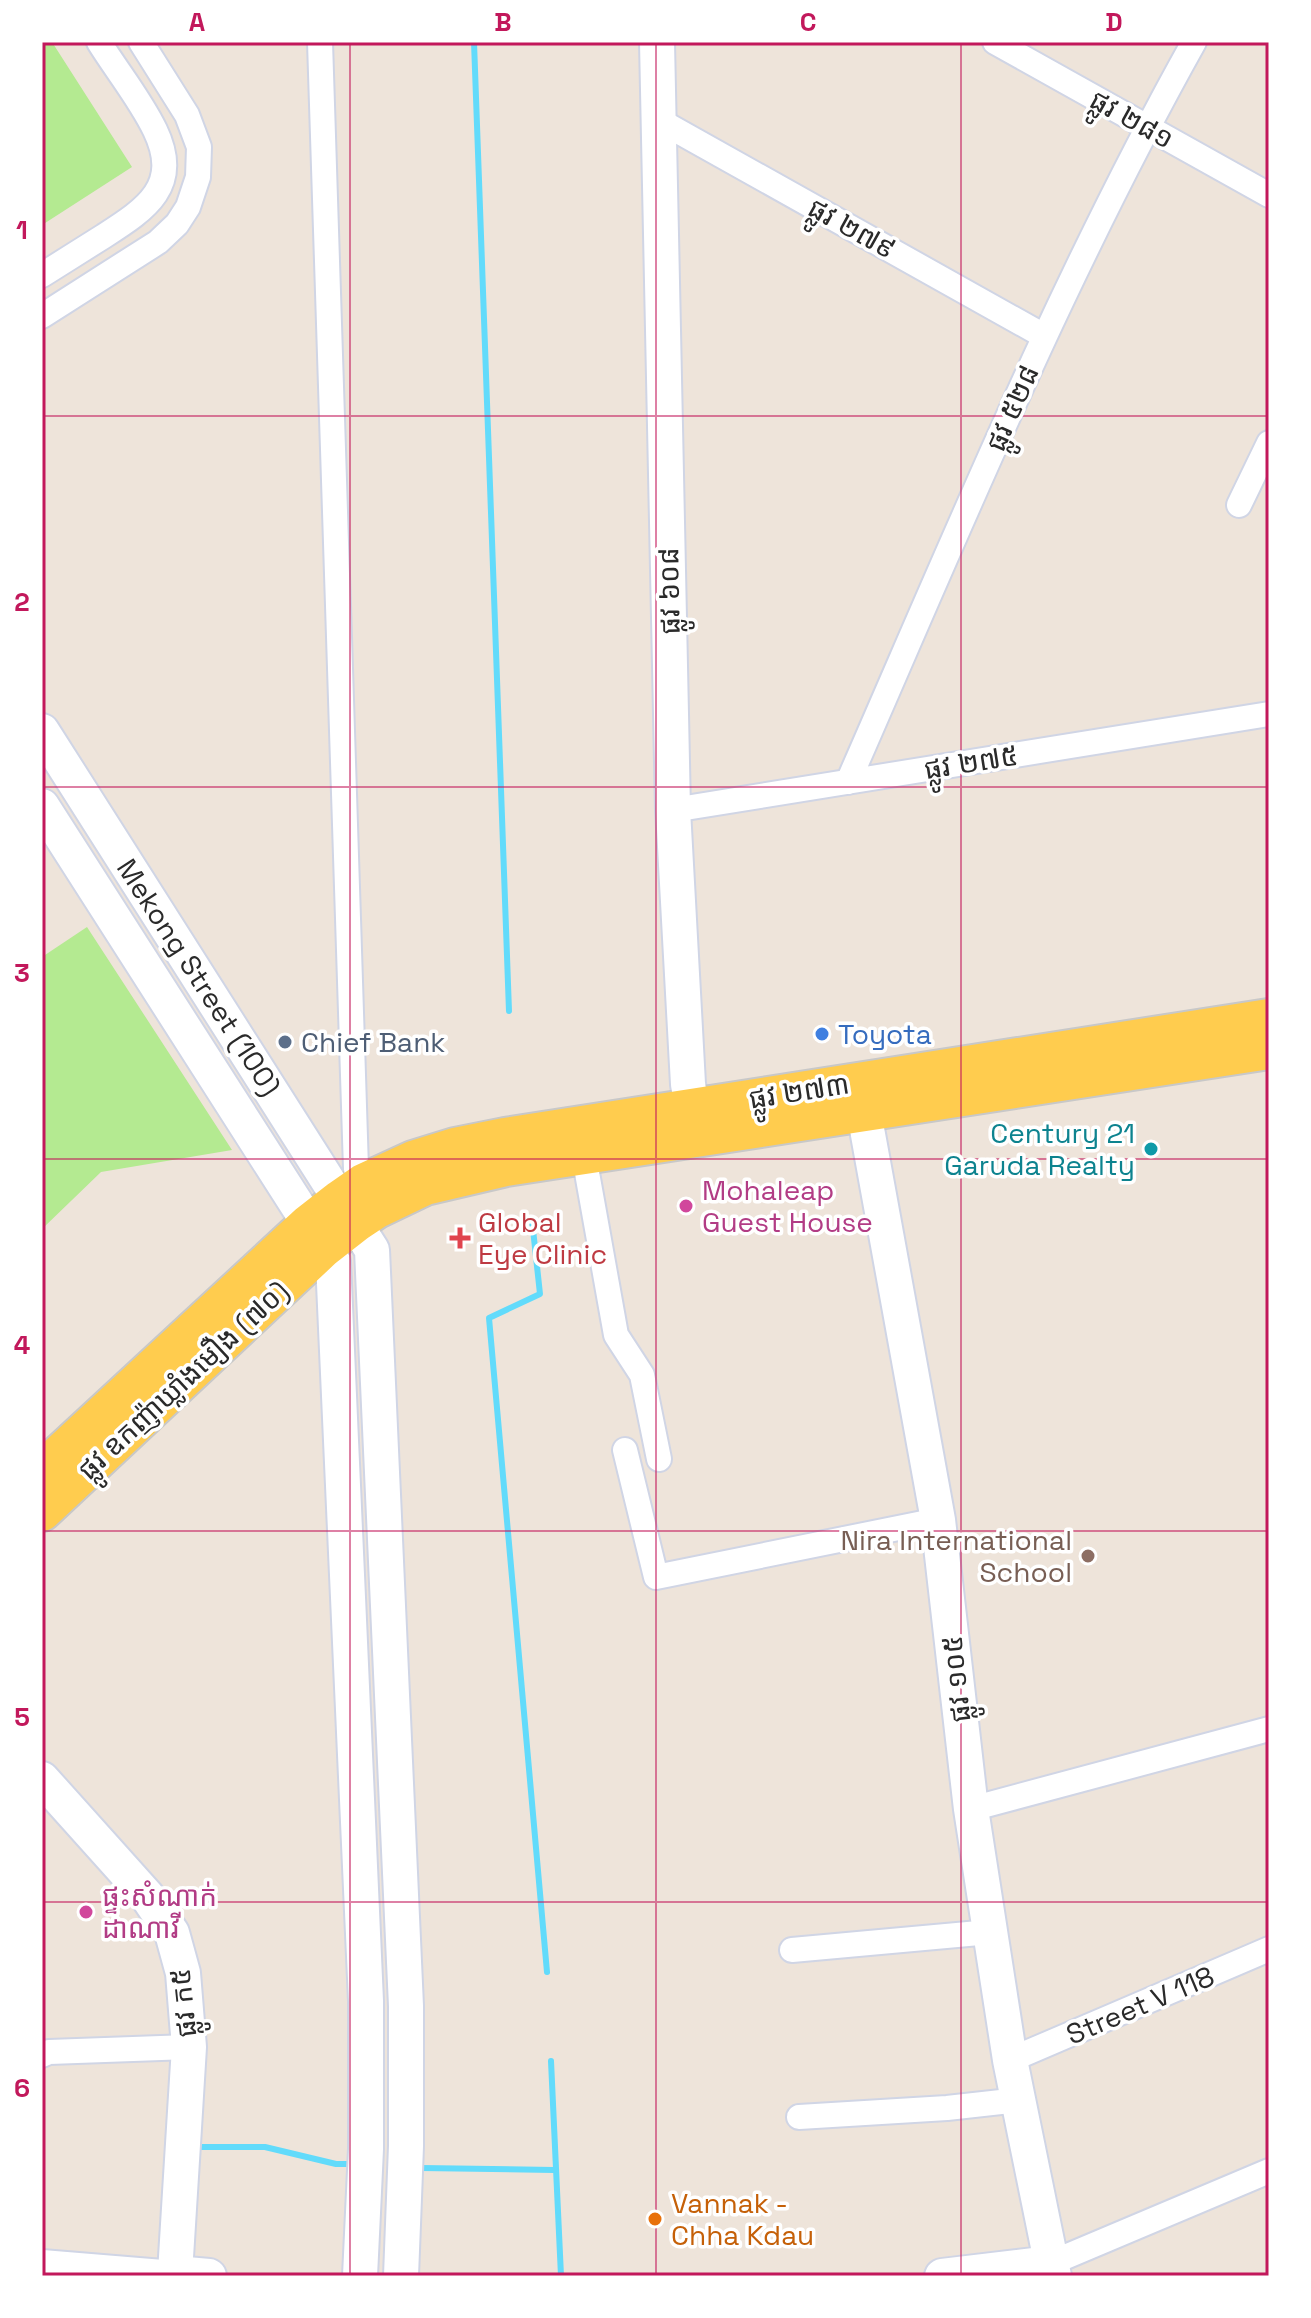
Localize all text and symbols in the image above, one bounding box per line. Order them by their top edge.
text: A [189,5,206,39]
text: B [494,5,512,39]
text: C [800,5,816,39]
text: D [1105,5,1123,39]
street label: ផ្លូវ ២៨១ [1080,81,1180,163]
street label: ផ្លូវ ២៧៩ [798,189,902,273]
text: 1 [16,213,28,247]
street label: ផ្លូវ ៥២៨ [977,359,1054,460]
street label: ផ្លូវ ៦០៨ [650,547,695,635]
text: 2 [14,585,30,619]
street label: ផ្លូវ ២៧៥ [921,737,1022,794]
street label: Mekong Street (100) [109,852,289,1102]
text: 3 [14,956,30,990]
place label: Toyota [838,1016,932,1052]
place label: Chief Bank [301,1024,445,1060]
marker: Toyota [813,1025,831,1043]
marker: Chief Bank [276,1033,294,1051]
street label: ផ្លូវ ២៧៣ [746,1065,853,1124]
place label: Century 21 Garuda Realty [944,1115,1135,1183]
marker: Century 21 Garuda Realty [1142,1140,1160,1158]
place label: Mohaleap Guest House [702,1172,873,1240]
marker: Mohaleap Guest House [677,1197,695,1215]
place label: Global Eye Clinic [478,1204,607,1272]
marker: Global Eye Clinic [449,1227,471,1249]
street label: ផ្លូវ ឧកញ៉ាឃ្លាំងមឿង (៧០) [70,1273,301,1493]
text: 4 [14,1328,30,1362]
place label: Nira International School [841,1522,1072,1590]
marker: Nira International School [1079,1547,1097,1565]
street label: ផ្លូវ ១០៥ [934,1633,986,1724]
text: 5 [14,1700,30,1734]
place label: ផ្ទះសំណាក់ ដាណាវី [102,1878,217,1946]
marker: ផ្ទះសំណាក់ ដាណាវី [77,1903,95,1921]
street label: Street V 118 [1061,1958,1219,2052]
street label: ផ្លូវ ក៥ [161,1966,212,2040]
text: 6 [14,2071,30,2105]
place label: Vannak - Chha Kdau [671,2185,814,2253]
marker: Vannak - Chha Kdau [646,2210,664,2228]

